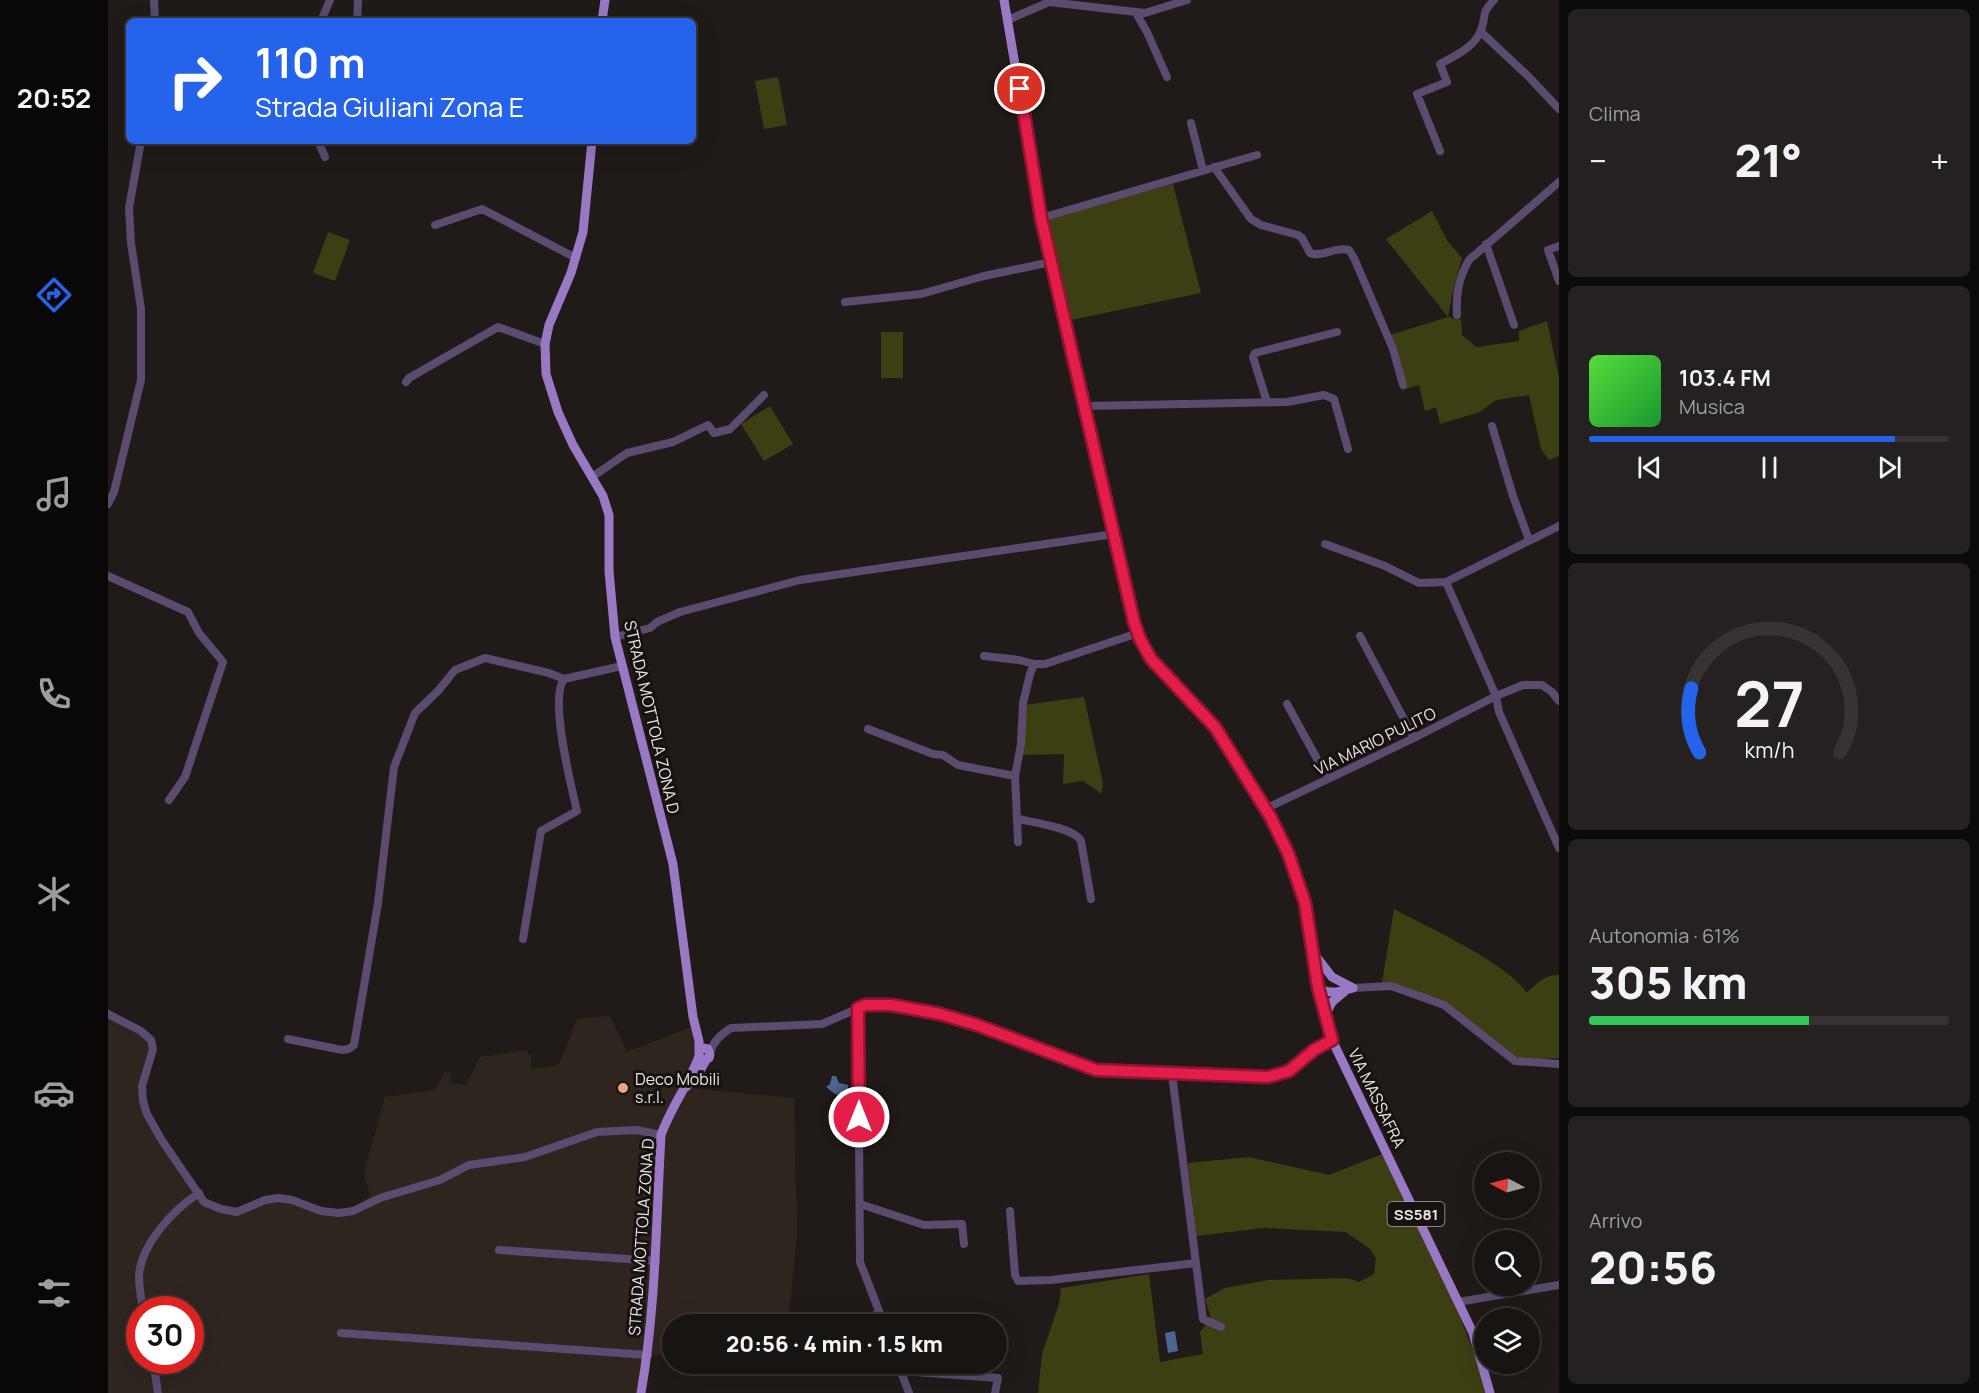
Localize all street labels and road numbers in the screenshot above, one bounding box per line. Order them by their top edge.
street label: STRADA MOTTOLA ZONA D [619,618,685,816]
street label: VIA MARIO PULITO [1310,702,1440,780]
street label: VIA MASSAFRA [1343,1044,1411,1152]
street label: STRADA MOTTOLA ZONA D [623,1137,659,1336]
road number: SS581 [1388,1202,1444,1226]

